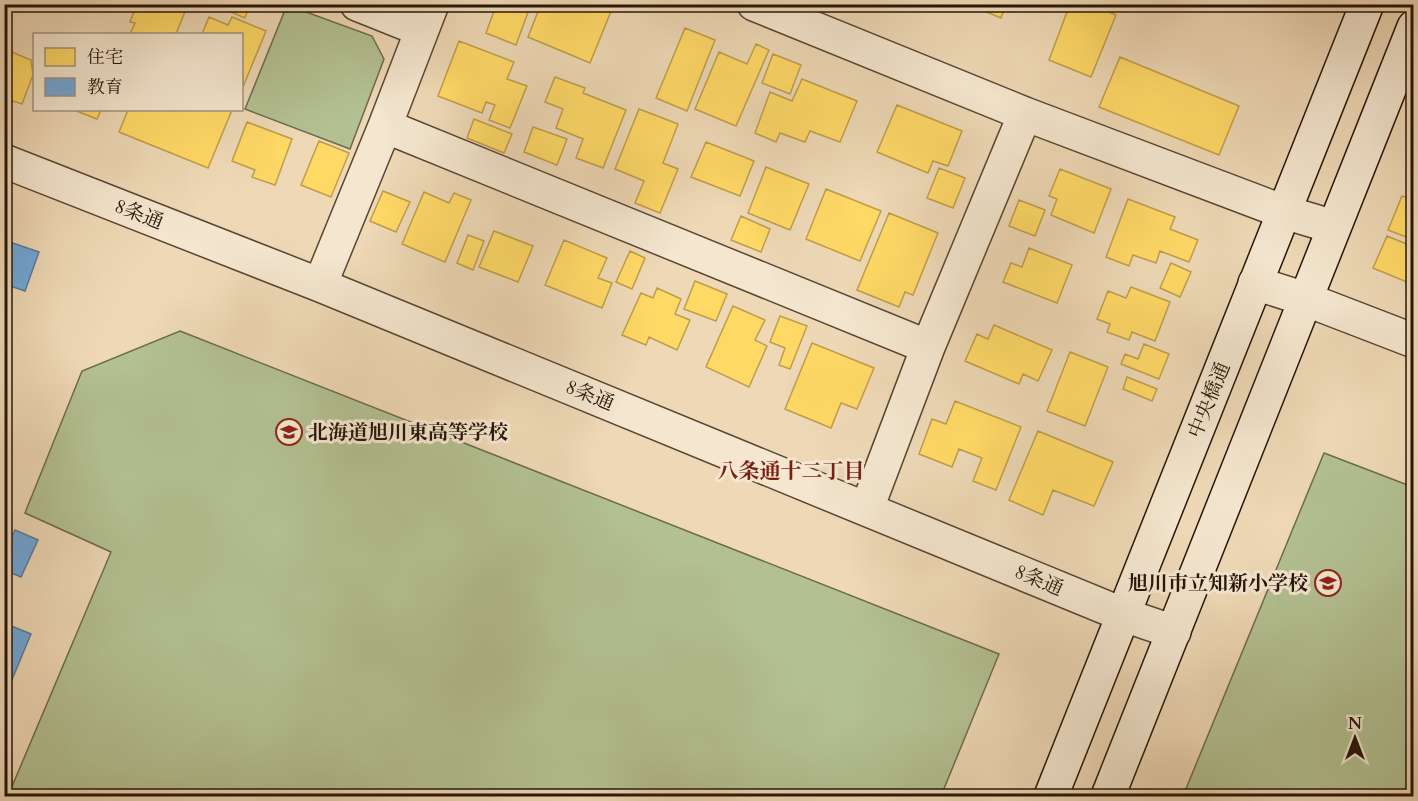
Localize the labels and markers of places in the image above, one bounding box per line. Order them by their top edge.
school or university icon: 北海道旭川東高等学校 [274,417,304,447]
place label: 北海道旭川東高等学校 [308,419,508,446]
school or university icon: 旭川市立知新小学校 [1313,568,1343,598]
place label: 旭川市立知新小学校 [1128,570,1308,597]

